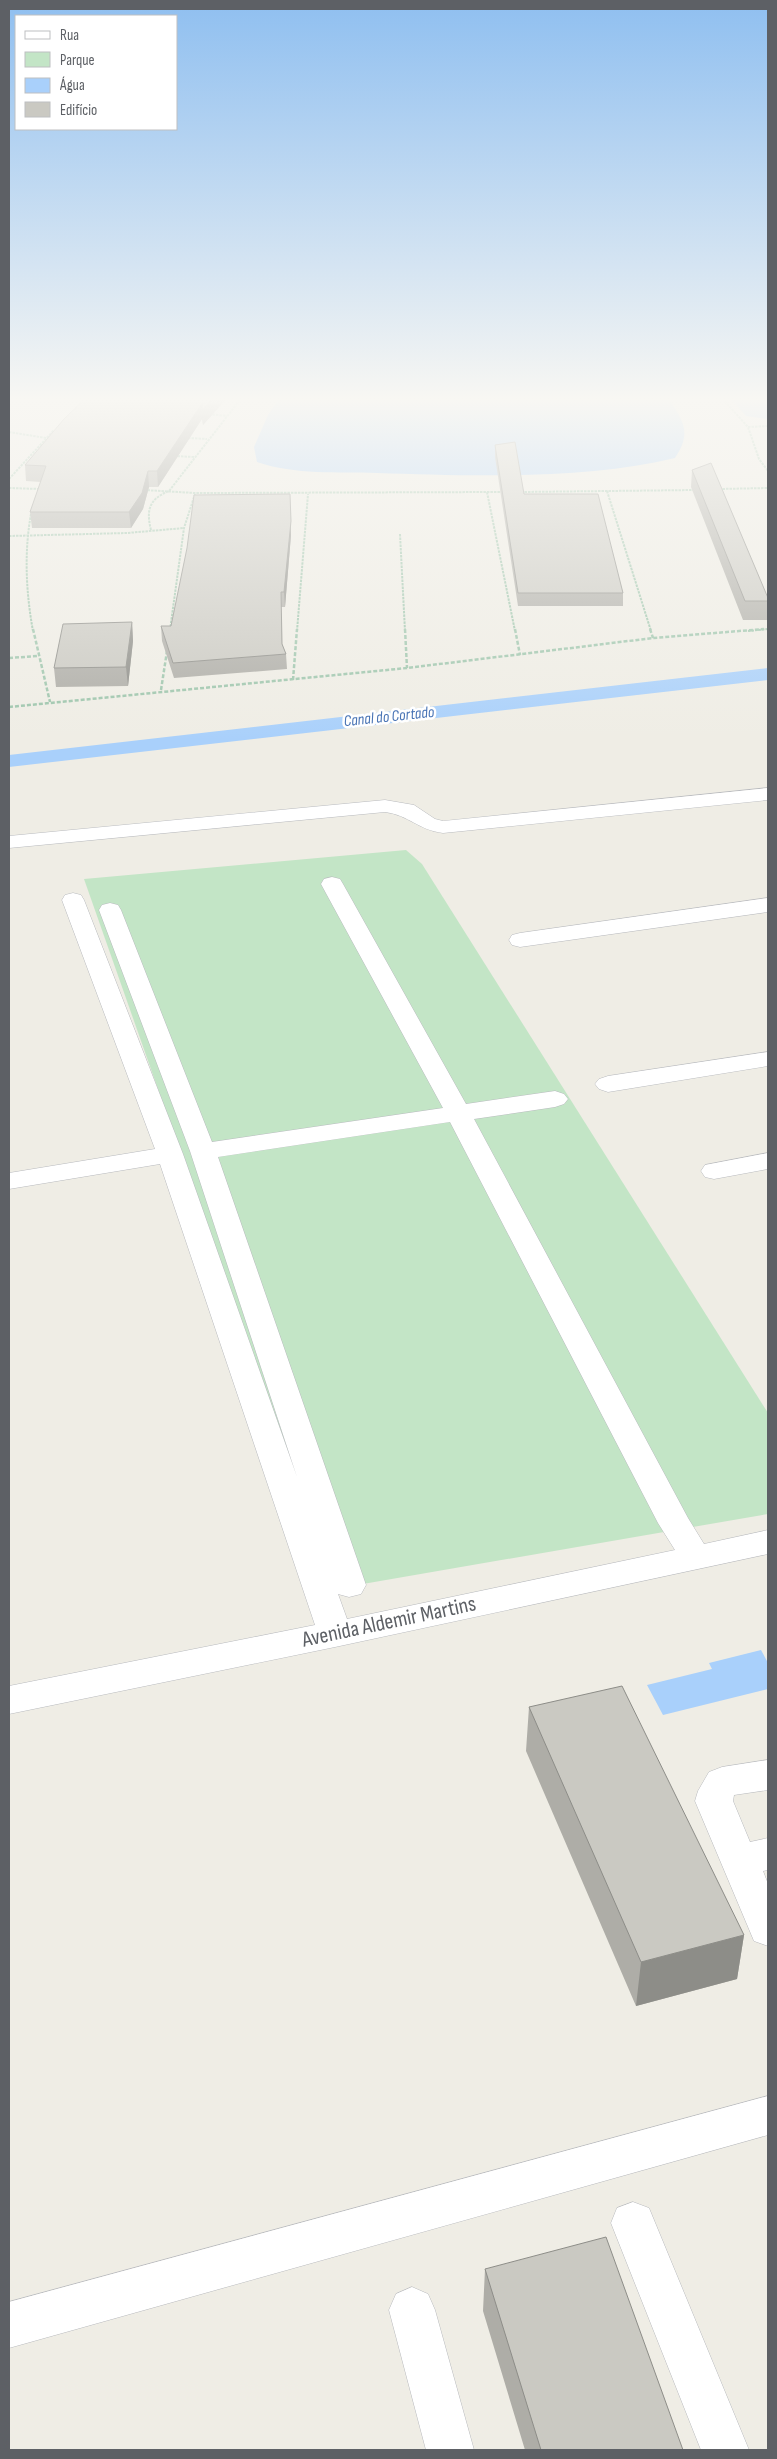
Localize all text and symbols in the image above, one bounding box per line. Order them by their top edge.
legend [15,15,178,130]
text: Rua [60,26,79,45]
text: Parque [60,51,95,70]
text: Água [59,76,85,95]
text: Edifício [60,101,97,120]
water label: Canal do Cortado [343,703,436,731]
street label: Avenida Aldemir Martins [299,1590,478,1654]

